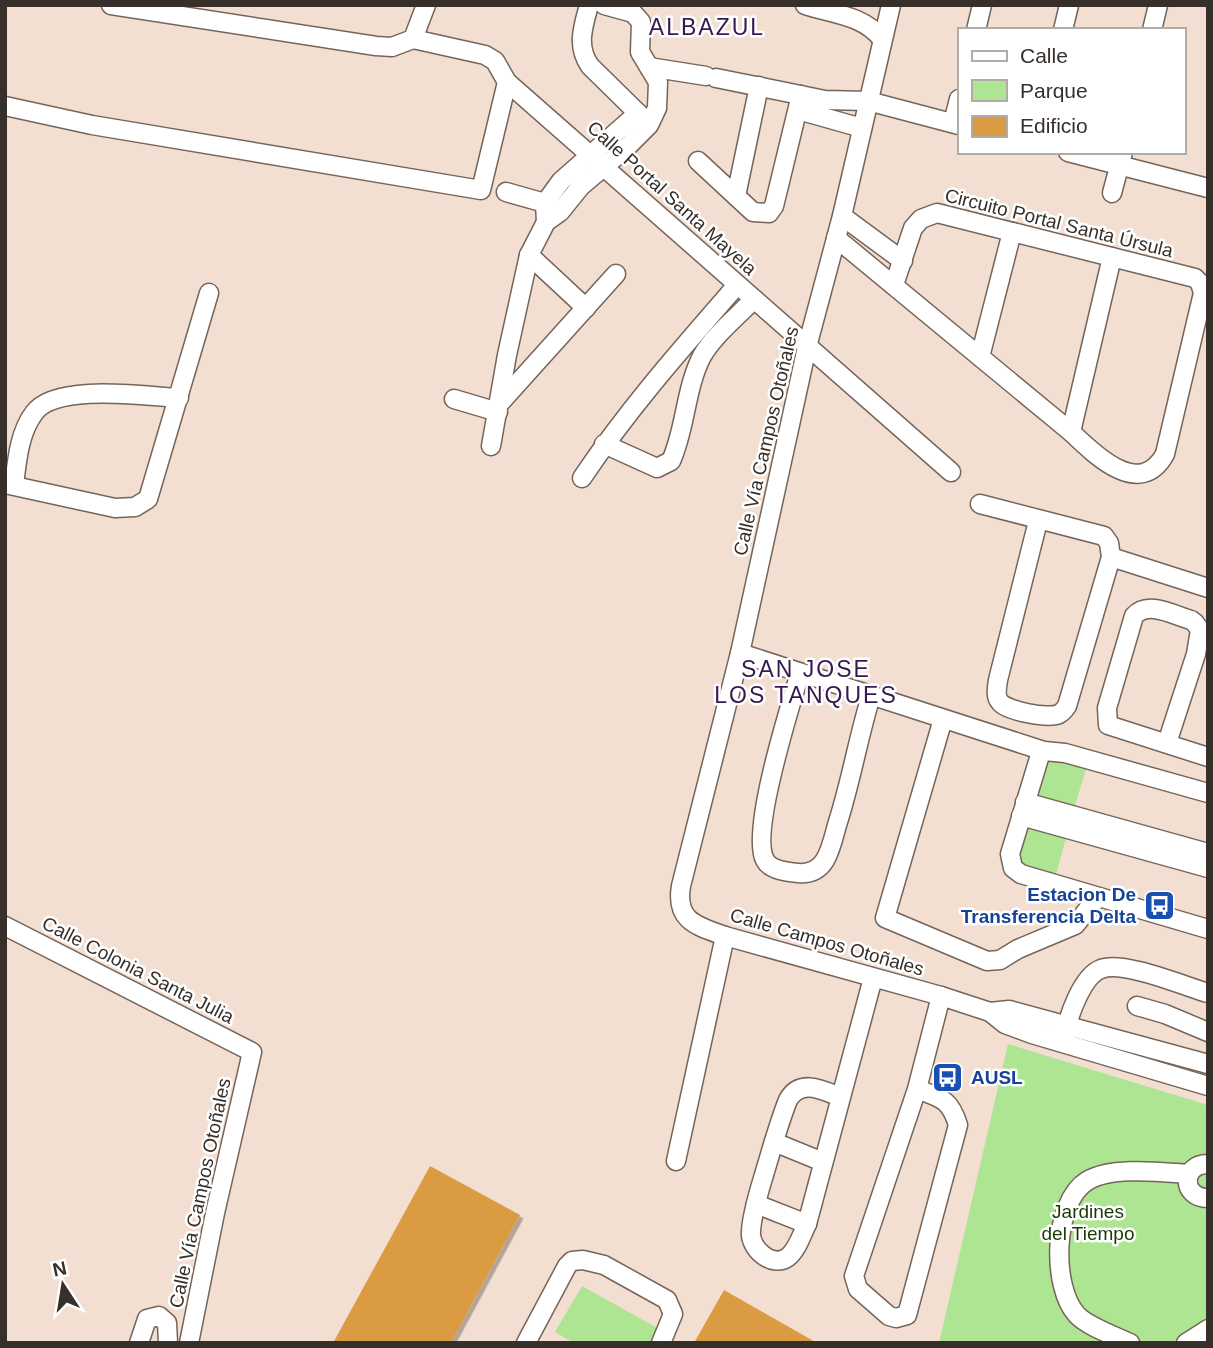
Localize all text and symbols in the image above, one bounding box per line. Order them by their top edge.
district label: ALBAZUL [649,14,765,40]
legend [958,28,1185,154]
text: Calle [1020,44,1068,67]
text: Parque [1020,79,1088,102]
text: Edificio [1020,114,1088,137]
street label: Calle Portal Santa Mayela [583,117,761,280]
street label: Circuito Portal Santa Úrsula [943,184,1176,262]
street label: Calle Vía Campos Otoñales [729,324,803,558]
district label: SAN JOSE LOS TANQUES [714,656,898,708]
place label: Estacion De Transferencia Delta [961,884,1136,927]
bus stop icon: Estacion De Transferencia Delta [1142,888,1176,922]
street label: Calle Campos Otoñales [728,904,926,980]
street label: Calle Colonia Santa Julia [39,912,238,1028]
bus stop icon: AUSL [931,1060,965,1094]
place label: AUSL [971,1067,1023,1088]
street label: Calle Vía Campos Otoñales [165,1076,235,1310]
park label: Jardines del Tiempo [1042,1201,1134,1244]
north arrow [28,1250,98,1320]
text: N [51,1257,68,1281]

